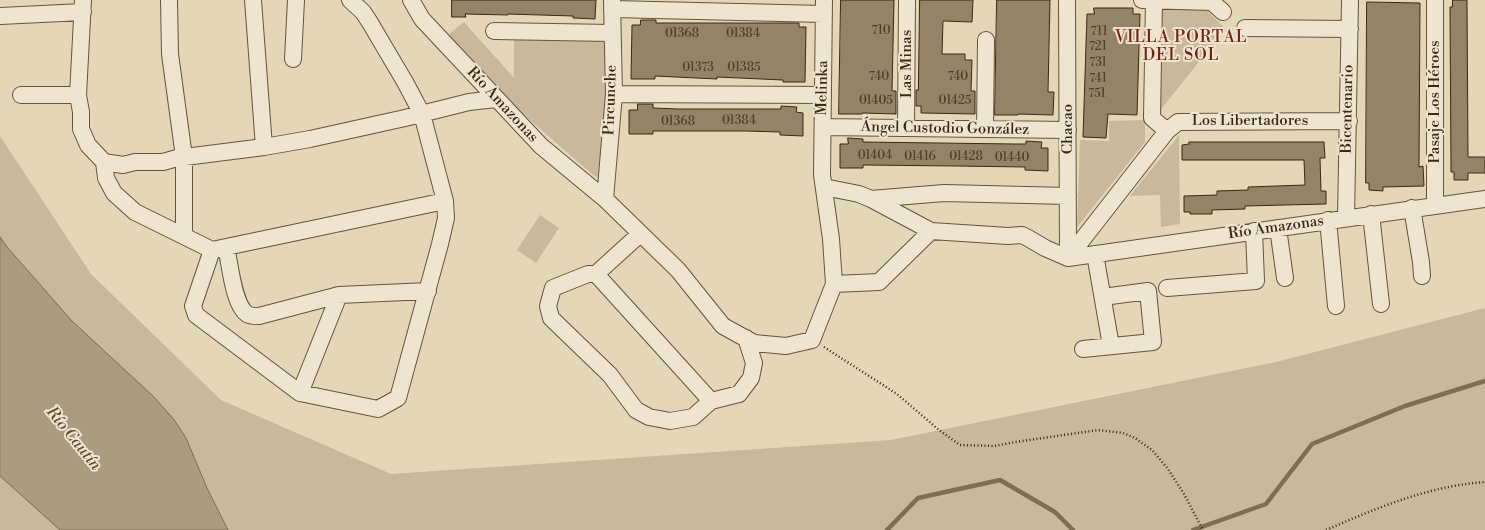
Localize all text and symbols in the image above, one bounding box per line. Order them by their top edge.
house number: 710 [871,24,891,38]
house number: 711 [1090,25,1108,39]
house number: 01368 [665,27,699,41]
house number: 01384 [726,27,760,41]
district label: VILLA PORTAL DEL SOL [1113,28,1249,66]
street label: Las Minas [898,30,916,98]
house number: 721 [1089,40,1107,54]
street label: Pasaje Los Héroes [1426,40,1444,164]
house number: 731 [1089,56,1107,70]
street label: Melinka [814,60,832,116]
house number: 01373 [682,61,714,75]
house number: 01385 [727,61,761,75]
street label: Río Amazonas [462,64,542,146]
street label: Pircunche [601,64,621,136]
street label: Bicentenario [1338,64,1358,154]
house number: 740 [869,70,889,84]
house number: 740 [948,70,968,84]
house number: 741 [1089,72,1107,86]
house number: 751 [1088,87,1106,101]
house number: 01405 [859,94,893,108]
house number: 01425 [939,94,971,108]
street label: Chacao [1059,104,1077,154]
street label: Los Libertadores [1192,112,1308,130]
house number: 01384 [722,114,756,128]
house number: 01368 [661,115,695,129]
street label: Ángel Custodio González [861,119,1029,139]
house number: 01404 [858,149,892,163]
house number: 01416 [904,150,936,164]
house number: 01428 [949,150,983,164]
house number: 01440 [995,151,1029,165]
street label: Río Amazonas [1227,212,1325,244]
water label: Río Cautín [42,403,104,475]

